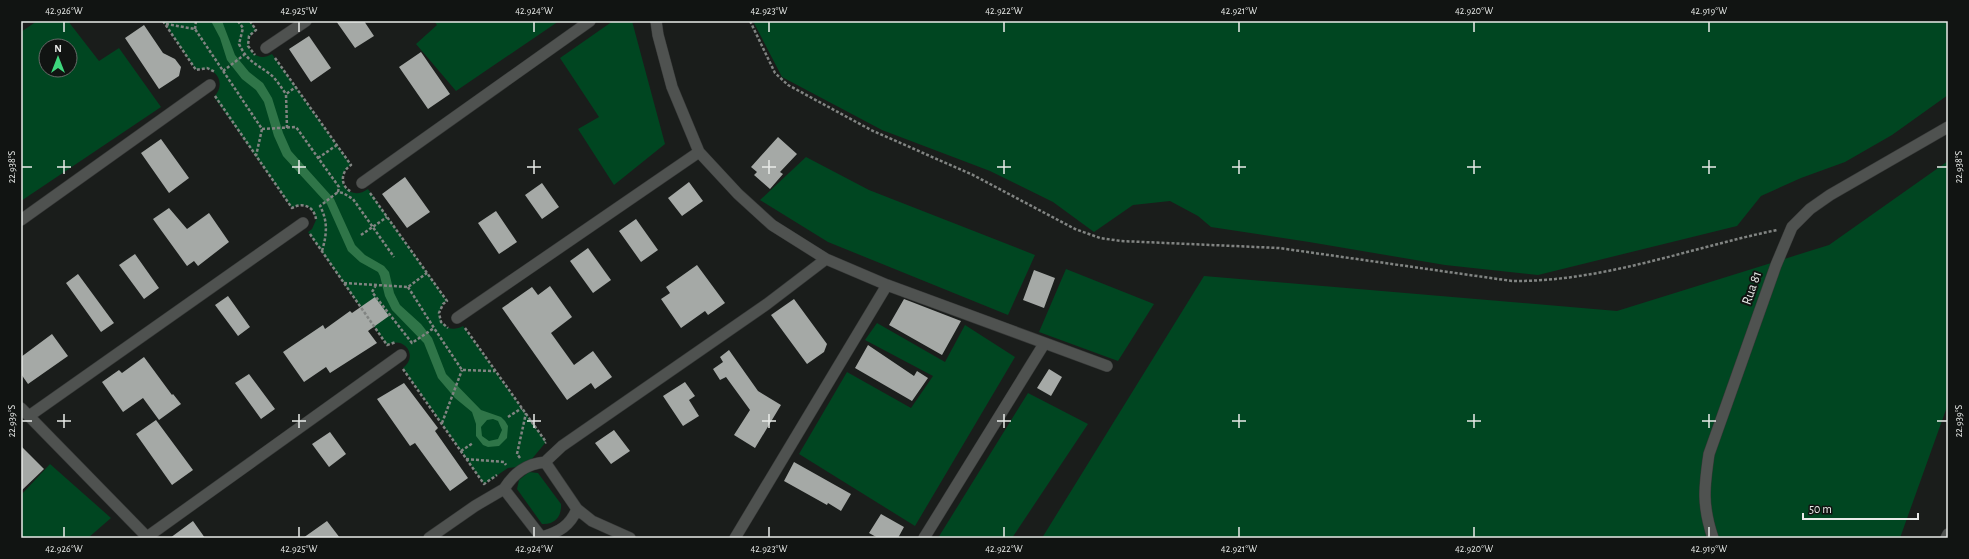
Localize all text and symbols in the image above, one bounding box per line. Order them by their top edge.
text: 42.926°W [45,6,83,16]
text: 42.925°W [280,6,318,16]
text: 42.924°W [515,6,553,16]
text: 42.923°W [750,6,788,16]
text: 42.922°W [985,6,1023,16]
text: 42.921°W [1221,6,1257,16]
text: 42.920°W [1455,6,1493,16]
text: 42.919°W [1691,6,1727,16]
north arrow [38,38,78,78]
text: N [54,43,62,54]
text: 22.938°S [7,150,17,183]
text: 22.938°S [1954,150,1964,183]
street label: Rua 81 [1740,269,1764,307]
text: 22.939°S [7,404,17,437]
text: 22.939°S [1954,404,1964,437]
scale bar [1803,495,1918,521]
text: 50 m [1809,503,1832,515]
text: 42.926°W [45,544,83,554]
text: 42.925°W [280,544,318,554]
text: 42.924°W [515,544,553,554]
text: 42.923°W [750,544,788,554]
text: 42.922°W [985,544,1023,554]
text: 42.921°W [1221,544,1257,554]
text: 42.920°W [1455,544,1493,554]
text: 42.919°W [1691,544,1727,554]

